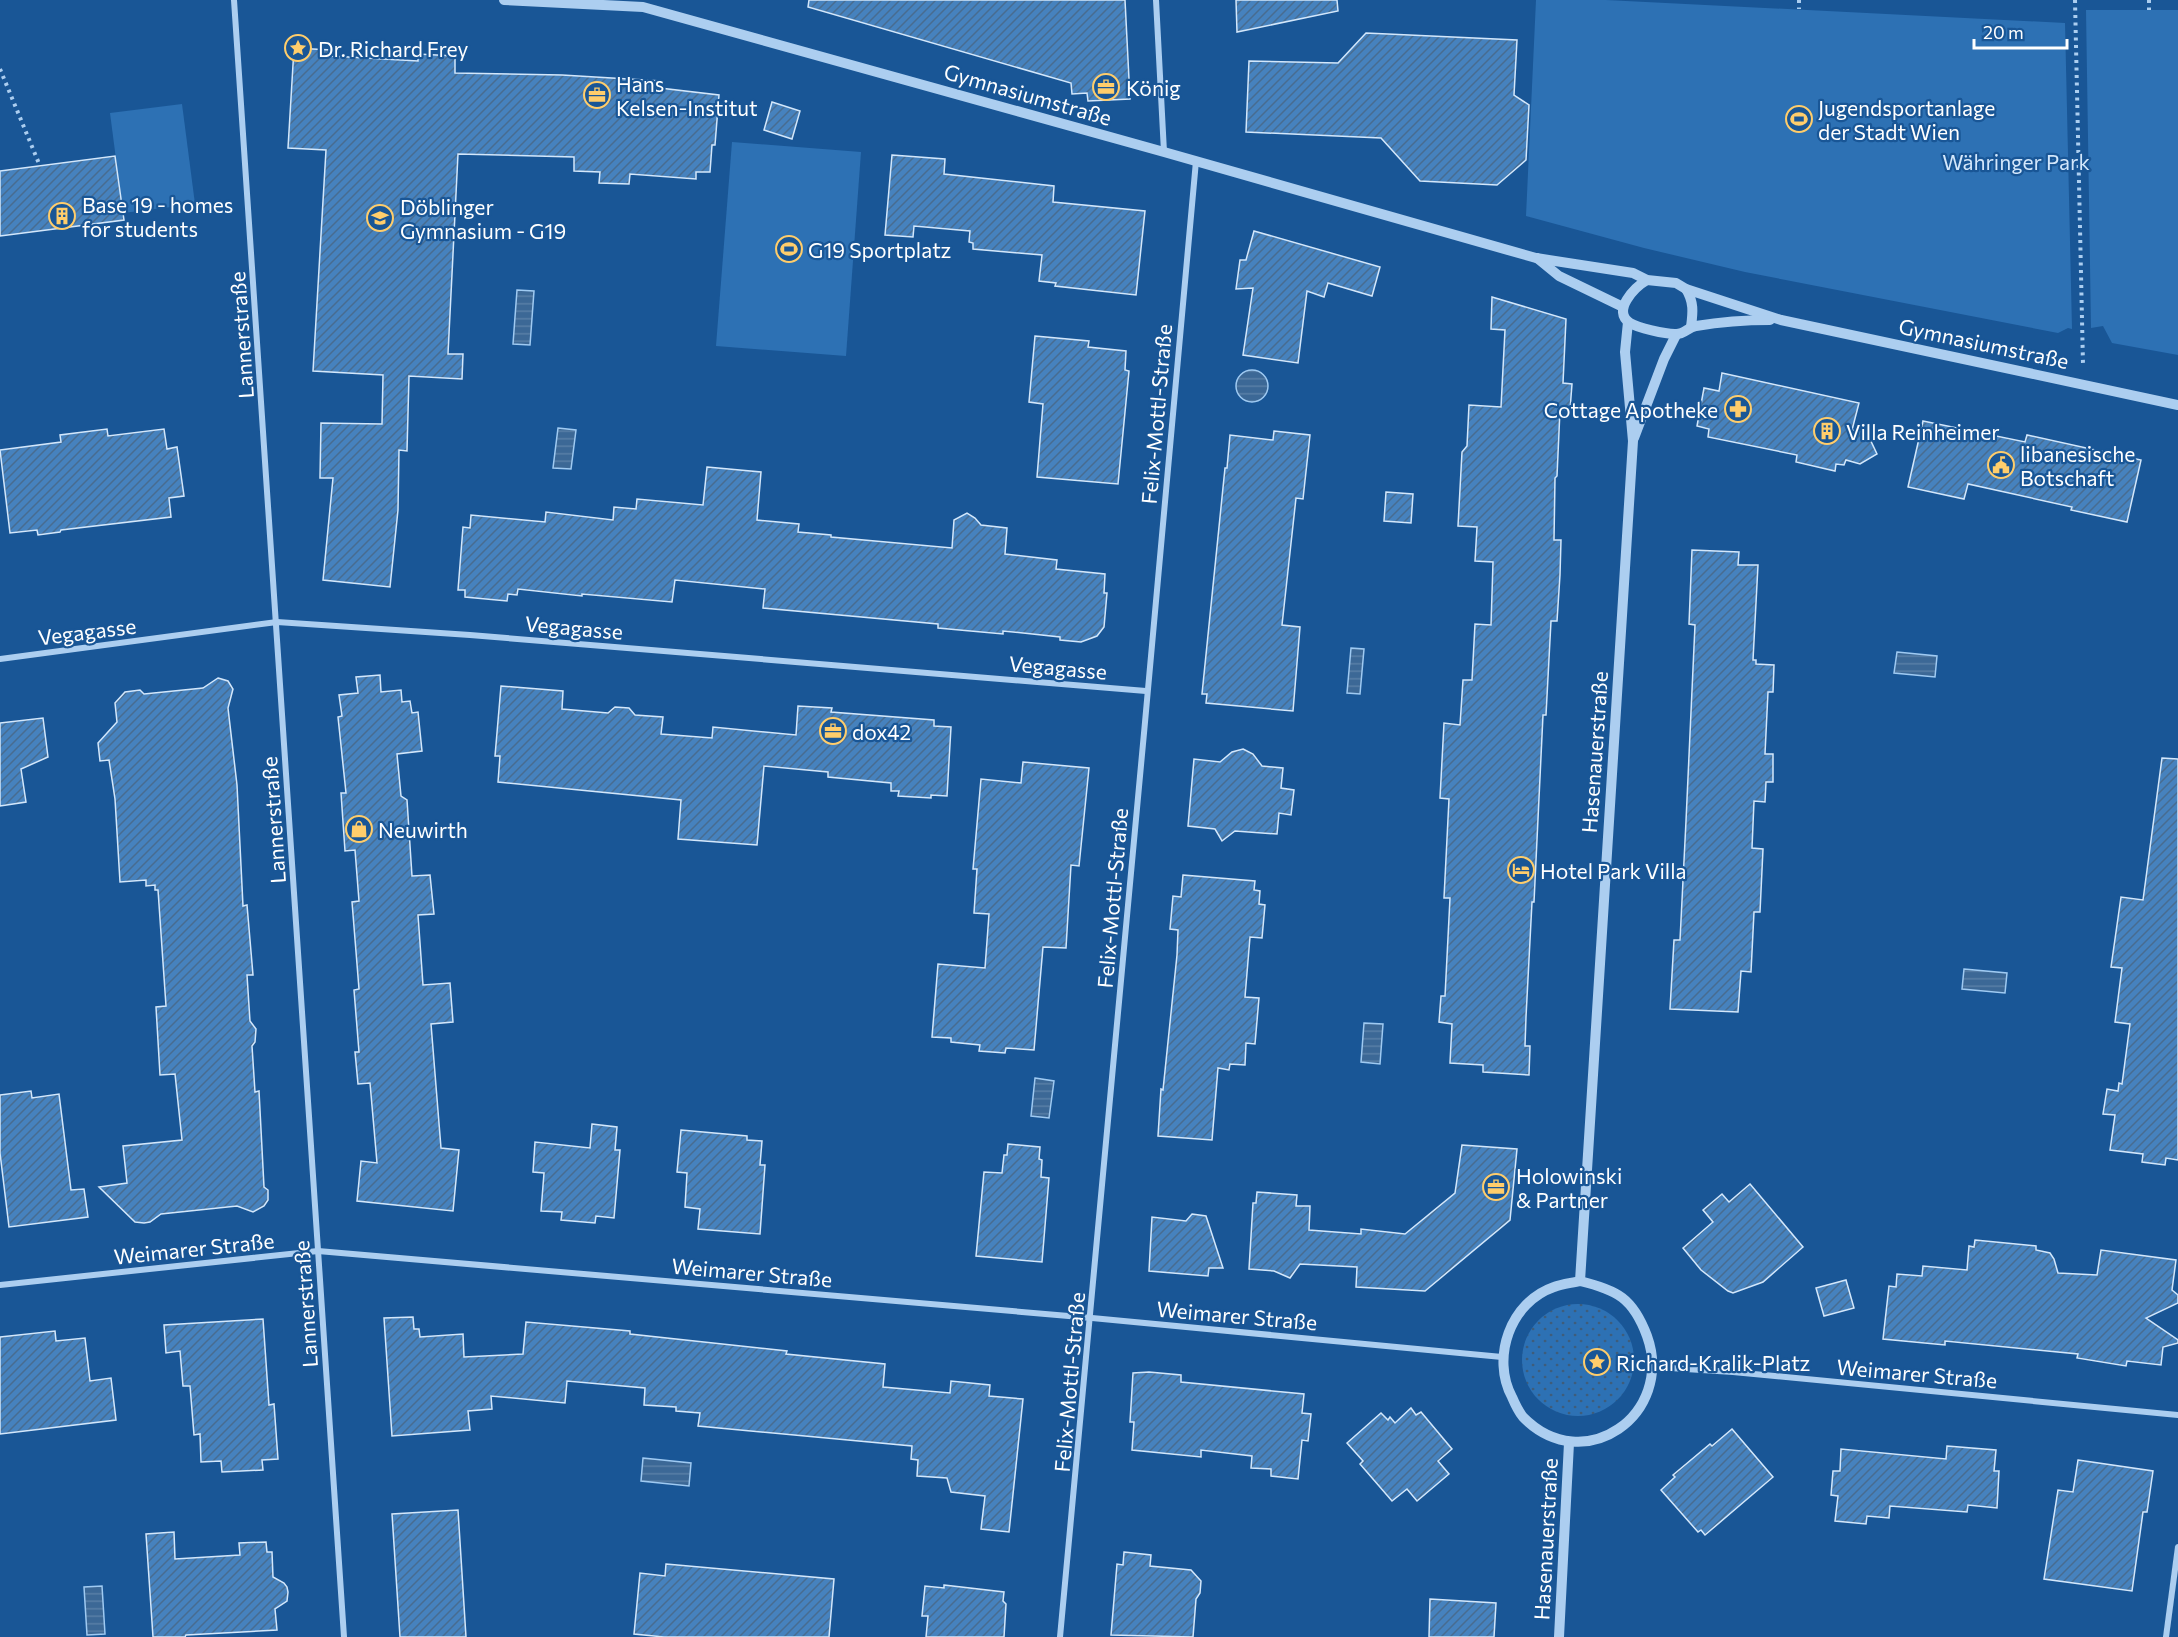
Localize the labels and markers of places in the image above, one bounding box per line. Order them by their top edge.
place icon: Dr. Richard Frey [283,33,313,63]
place label: Dr. Richard Frey [318,36,468,61]
place label: Hans Kelsen-Institut [616,71,758,120]
office icon: König [1091,72,1121,102]
place label: König [1126,75,1181,100]
office icon: Hans Kelsen-Institut [582,80,612,110]
place label: Jugendsportanlage der Stadt Wien [1818,95,1995,144]
sports icon: Jugendsportanlage der Stadt Wien [1784,104,1814,134]
place label: Base 19 - homes for students [82,192,233,241]
place label: Döblinger Gymnasium - G19 [400,194,566,243]
building icon: Base 19 - homes for students [47,201,77,231]
school or university icon: Döblinger Gymnasium - G19 [365,203,395,233]
sports icon: G19 Sportplatz [774,234,804,264]
place label: G19 Sportplatz [808,237,951,262]
pharmacy icon: Cottage Apotheke [1723,394,1753,424]
place label: Cottage Apotheke [1544,397,1718,422]
building icon: Villa Reinheimer [1812,416,1842,446]
place label: Villa Reinheimer [1846,419,2000,444]
place label: libanesische Botschaft [2020,441,2135,490]
public building icon: libanesische Botschaft [1986,450,2016,480]
office icon: dox42 [818,716,848,746]
place label: dox42 [852,719,911,744]
shop icon: Neuwirth [344,814,374,844]
place label: Neuwirth [378,817,468,842]
hotel icon: Hotel Park Villa [1506,855,1536,885]
place label: Hotel Park Villa [1540,858,1686,883]
place label: Holowinski & Partner [1516,1163,1622,1212]
office icon: Holowinski & Partner [1481,1172,1511,1202]
place icon: Richard-Kralik-Platz [1582,1347,1612,1377]
place label: Richard-Kralik-Platz [1616,1350,1810,1375]

